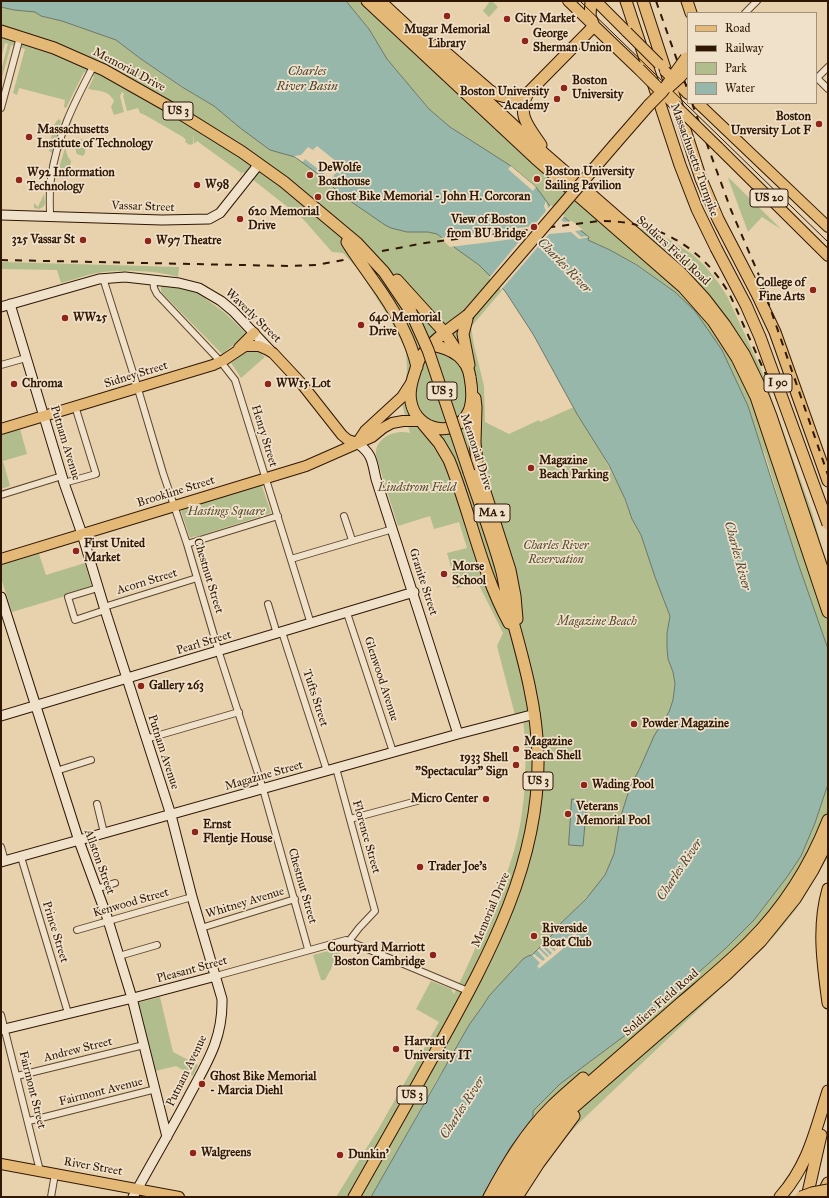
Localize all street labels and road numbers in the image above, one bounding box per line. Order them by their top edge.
street label: Memorial Drive [90,45,168,95]
street label: Massachusetts Turnpike [667,101,721,219]
road number: US 3 [163,102,193,120]
road number: US 20 [750,189,788,207]
street label: Vassar Street [111,199,175,215]
street label: Soldiers Field Road [633,213,713,289]
street label: Waverly Street [222,286,284,346]
street label: Sidney Street [103,359,169,391]
road number: I 90 [764,374,792,392]
road number: US 3 [427,382,457,400]
street label: Henry Street [248,403,280,469]
street label: Putnam Avenue [47,404,83,482]
street label: Memorial Drive [457,412,495,492]
street label: Brookline Street [135,473,217,511]
road number: MA 2 [474,504,510,522]
street label: Chestnut Street [190,537,226,615]
street label: Granite Street [405,547,441,617]
street label: Acorn Street [115,566,179,598]
street label: Pearl Street [175,628,233,658]
street label: Glenwood Avenue [361,635,401,723]
street label: Tufts Street [299,667,331,729]
street label: Putnam Avenue [144,713,182,791]
street label: Magazine Street [223,758,305,794]
road number: US 3 [523,772,553,790]
street label: Florence Street [349,799,383,875]
street label: Allston Street [81,827,117,897]
street label: Chestnut Street [284,847,320,925]
street label: Memorial Drive [469,870,513,950]
street label: Whitney Avenue [204,884,286,922]
street label: Kenwood Street [91,885,171,921]
street label: Prince Street [39,900,71,964]
street label: Pleasant Street [155,954,229,986]
street label: Soldiers Field Road [620,966,702,1040]
street label: Putnam Avenue [163,1033,211,1109]
street label: Andrew Street [42,1035,114,1065]
street label: Fairmont Street [15,1050,49,1130]
street label: Fairmont Avenue [58,1075,144,1109]
road number: US 3 [397,1086,427,1104]
street label: River Street [63,1155,123,1179]

